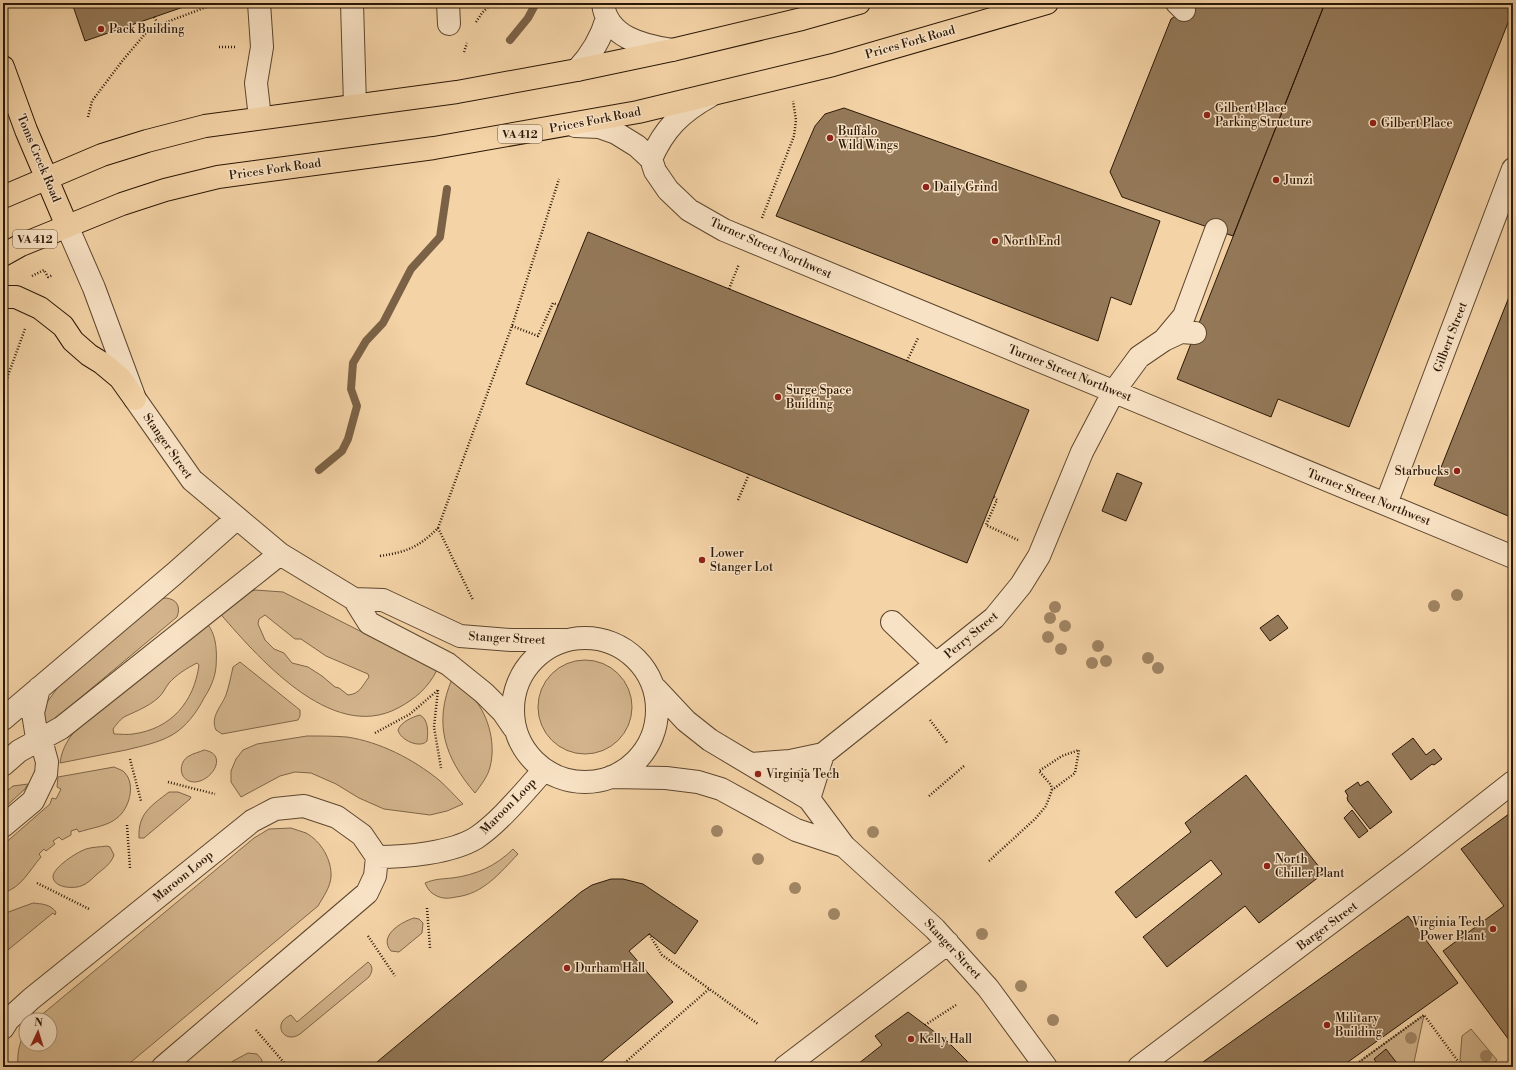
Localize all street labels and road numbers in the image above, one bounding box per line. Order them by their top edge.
street label: Prices Fork Road [863,22,957,62]
street label: Prices Fork Road [548,104,642,137]
street label: Toms Creek Road [13,112,64,205]
road number: VA 412 [498,125,542,143]
street label: Prices Fork Road [228,156,322,183]
street label: Turner Street Northwest [707,215,835,282]
road number: VA 412 [13,230,57,248]
street label: Gilbert Street [1430,299,1471,374]
street label: Turner Street Northwest [1006,342,1135,405]
street label: Stanger Street [139,410,196,483]
street label: Turner Street Northwest [1305,466,1434,529]
street label: Perry Street [941,608,1002,662]
street label: Stanger Street [468,629,547,648]
street label: Maroon Loop [477,775,540,838]
street label: Maroon Loop [150,847,217,905]
street label: Barger Street [1293,898,1361,955]
street label: Stanger Street [921,916,985,983]

